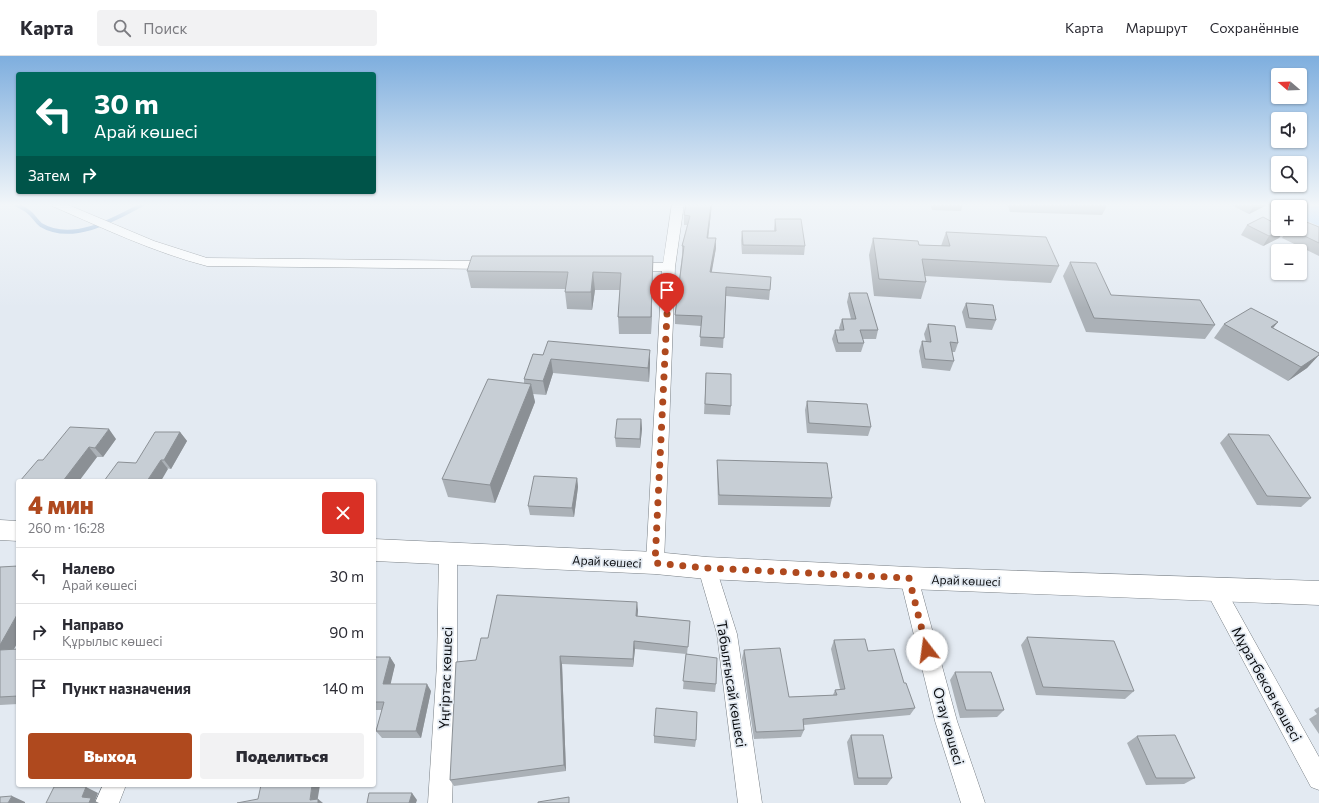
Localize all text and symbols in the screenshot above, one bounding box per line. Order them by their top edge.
search box [97,10,377,46]
text: Карта [20,16,73,39]
icon: search [111,17,133,39]
text: Поиск [143,19,188,37]
text: Карта [1065,19,1103,36]
text: Маршрут [1125,19,1188,36]
text: Сохранённые [1210,19,1299,36]
north arrow [1271,68,1307,104]
map controls [1271,68,1307,280]
text: 30 m [94,86,159,120]
icon: left [28,88,80,140]
button: sound [1271,112,1307,148]
text: Арай көшесі [94,120,198,142]
button: search [1271,156,1307,192]
icon: right [78,164,100,186]
text: Затем [28,166,70,184]
button: + [1271,200,1307,236]
button: − [1271,244,1307,280]
pin [650,273,684,314]
icon: arrive [656,279,678,301]
text: 4 мин [28,490,94,519]
button: close [322,492,364,534]
text: 260 m · 16:28 [28,520,105,536]
street label: Арай көшесі [572,552,642,570]
text: Налево [62,559,115,577]
icon: left [28,565,50,587]
text: 30 m [330,567,364,585]
street label: Арай көшесі [931,572,1001,588]
text: Арай көшесі [62,577,137,593]
text: Направо [62,615,124,633]
street label: Табылғысай көшесі [714,619,750,749]
icon: right [28,621,50,643]
text: 90 m [329,623,364,641]
street label: Мұратбеков көшесі [1228,624,1306,744]
street label: Үңгіртас көшесі [435,626,455,730]
position arrow [906,629,948,671]
text: Құрылыс көшесі [62,633,163,649]
icon: arrive [28,677,50,699]
text: Пункт назначения [62,679,191,697]
text: 140 m [323,679,364,697]
street label: Отау көшесі [930,685,968,767]
button: Выход [28,733,192,779]
button: Поделиться [200,733,364,779]

